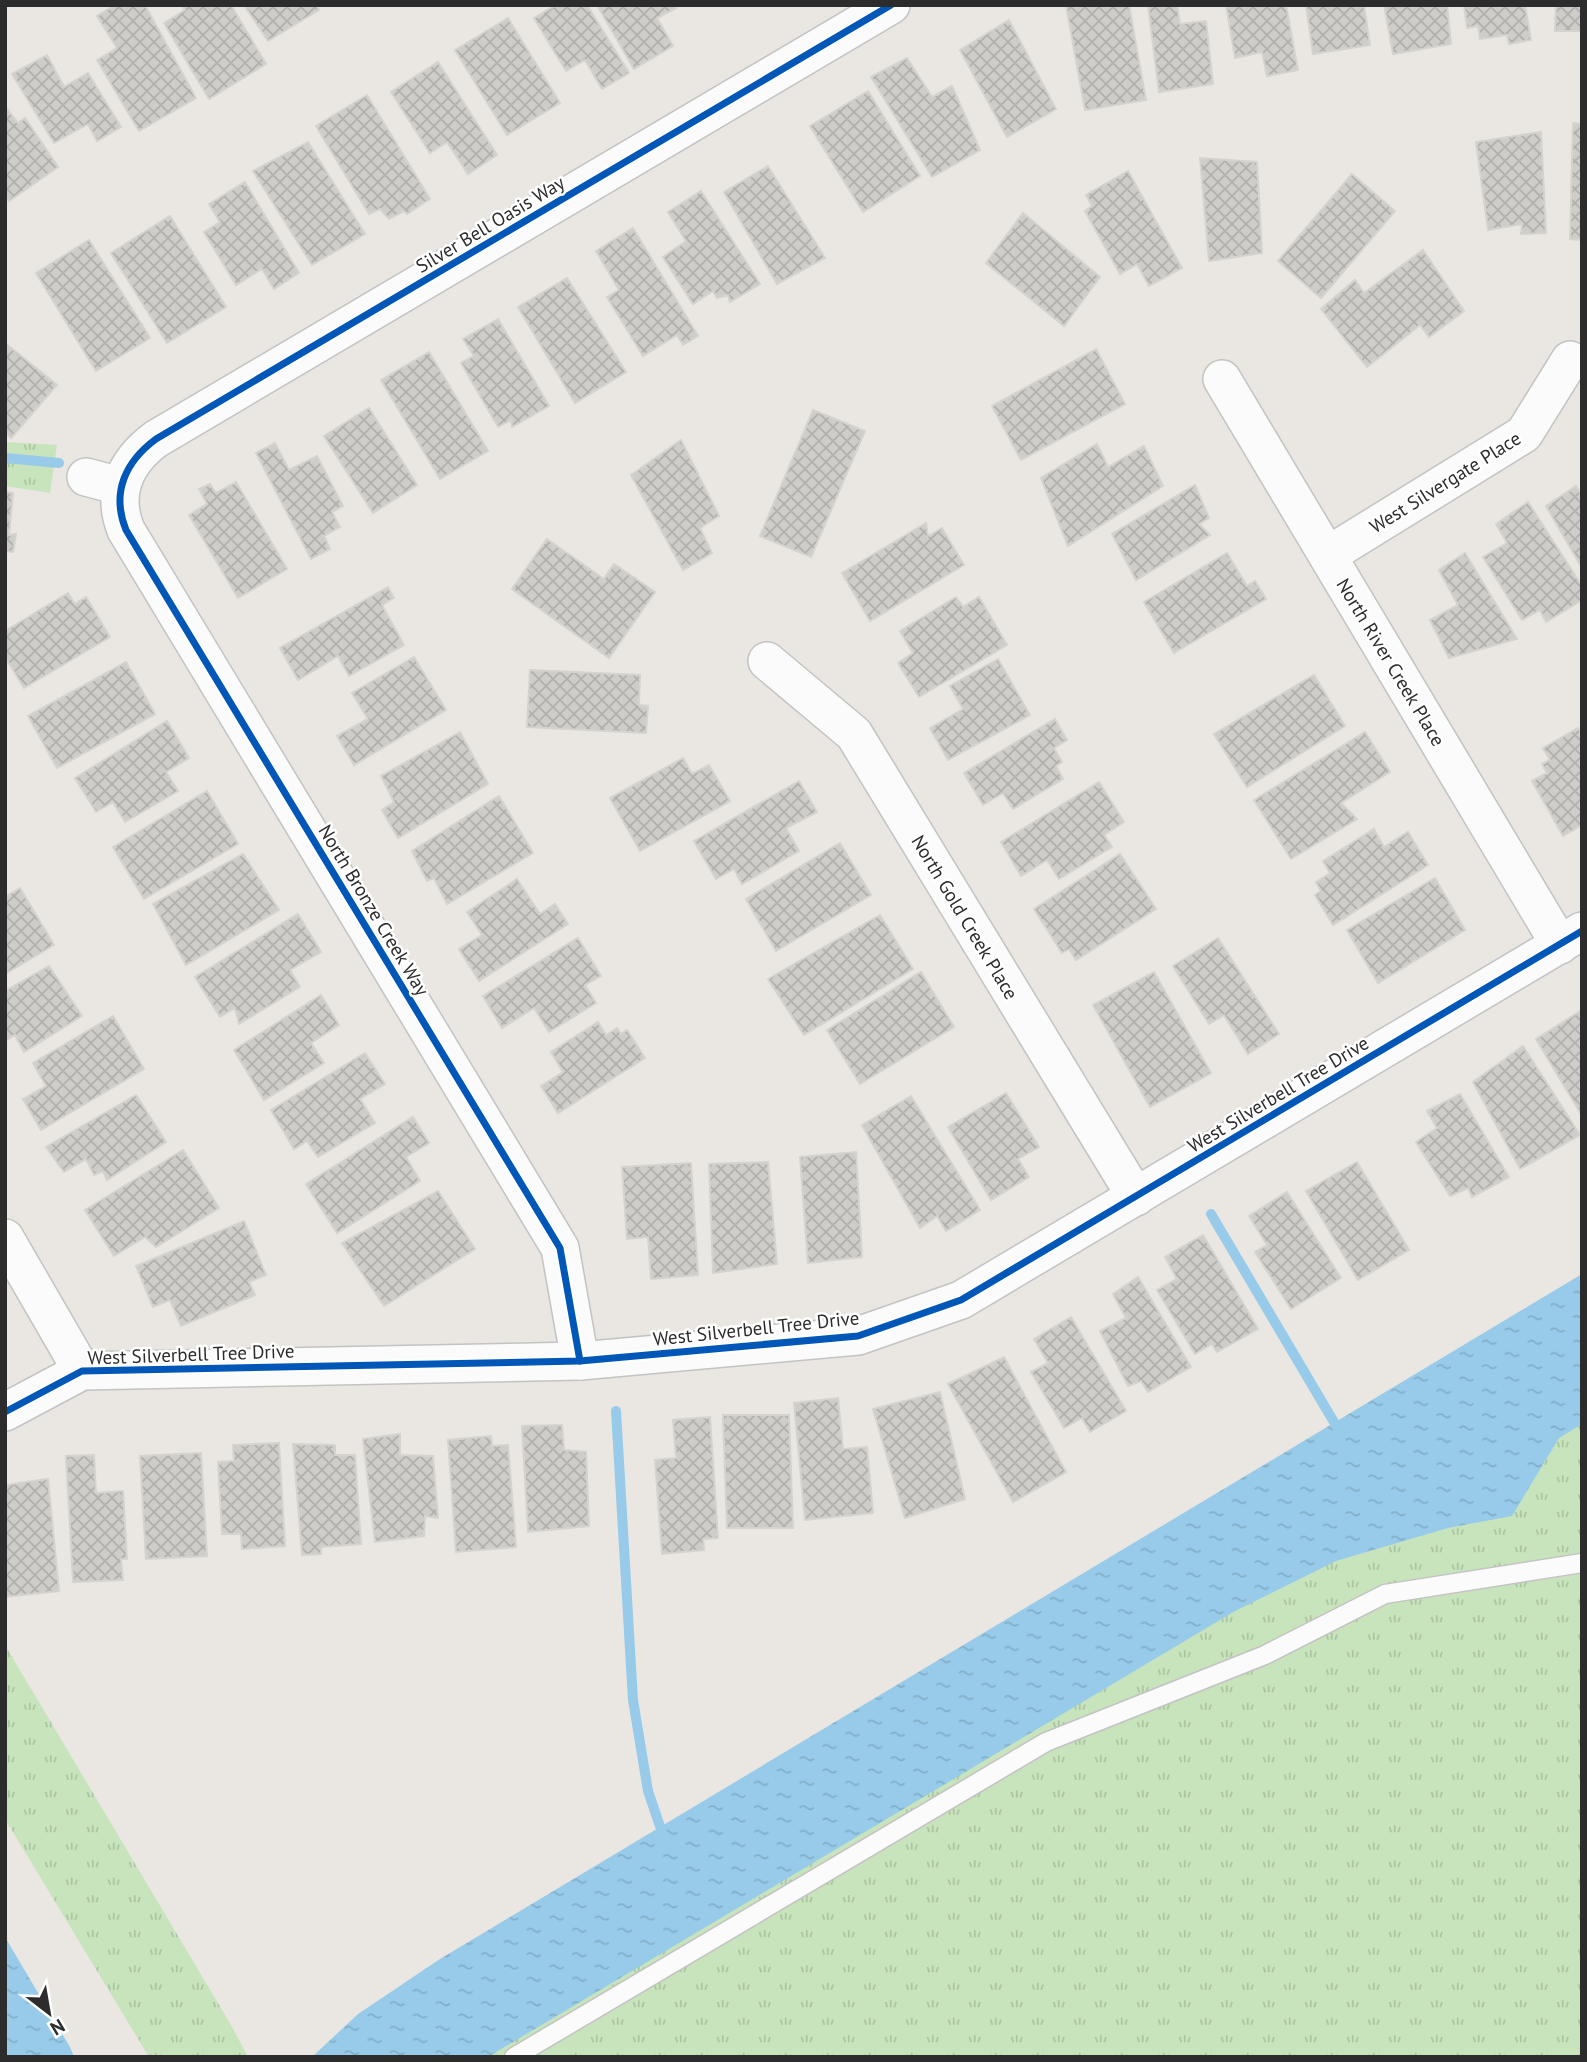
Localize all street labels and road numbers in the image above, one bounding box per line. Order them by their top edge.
street label: Silver Bell Oasis Way [411,170,569,278]
street label: West Silvergate Place [1365,426,1525,538]
street label: North River Creek Place [1331,574,1451,750]
street label: North Bronze Creek Way [313,820,435,1000]
street label: North Gold Creek Place [906,830,1024,1004]
street label: West Silverbell Tree Drive [1183,1030,1373,1158]
street label: West Silverbell Tree Drive [652,1305,860,1351]
street label: West Silverbell Tree Drive [87,1338,295,1370]

